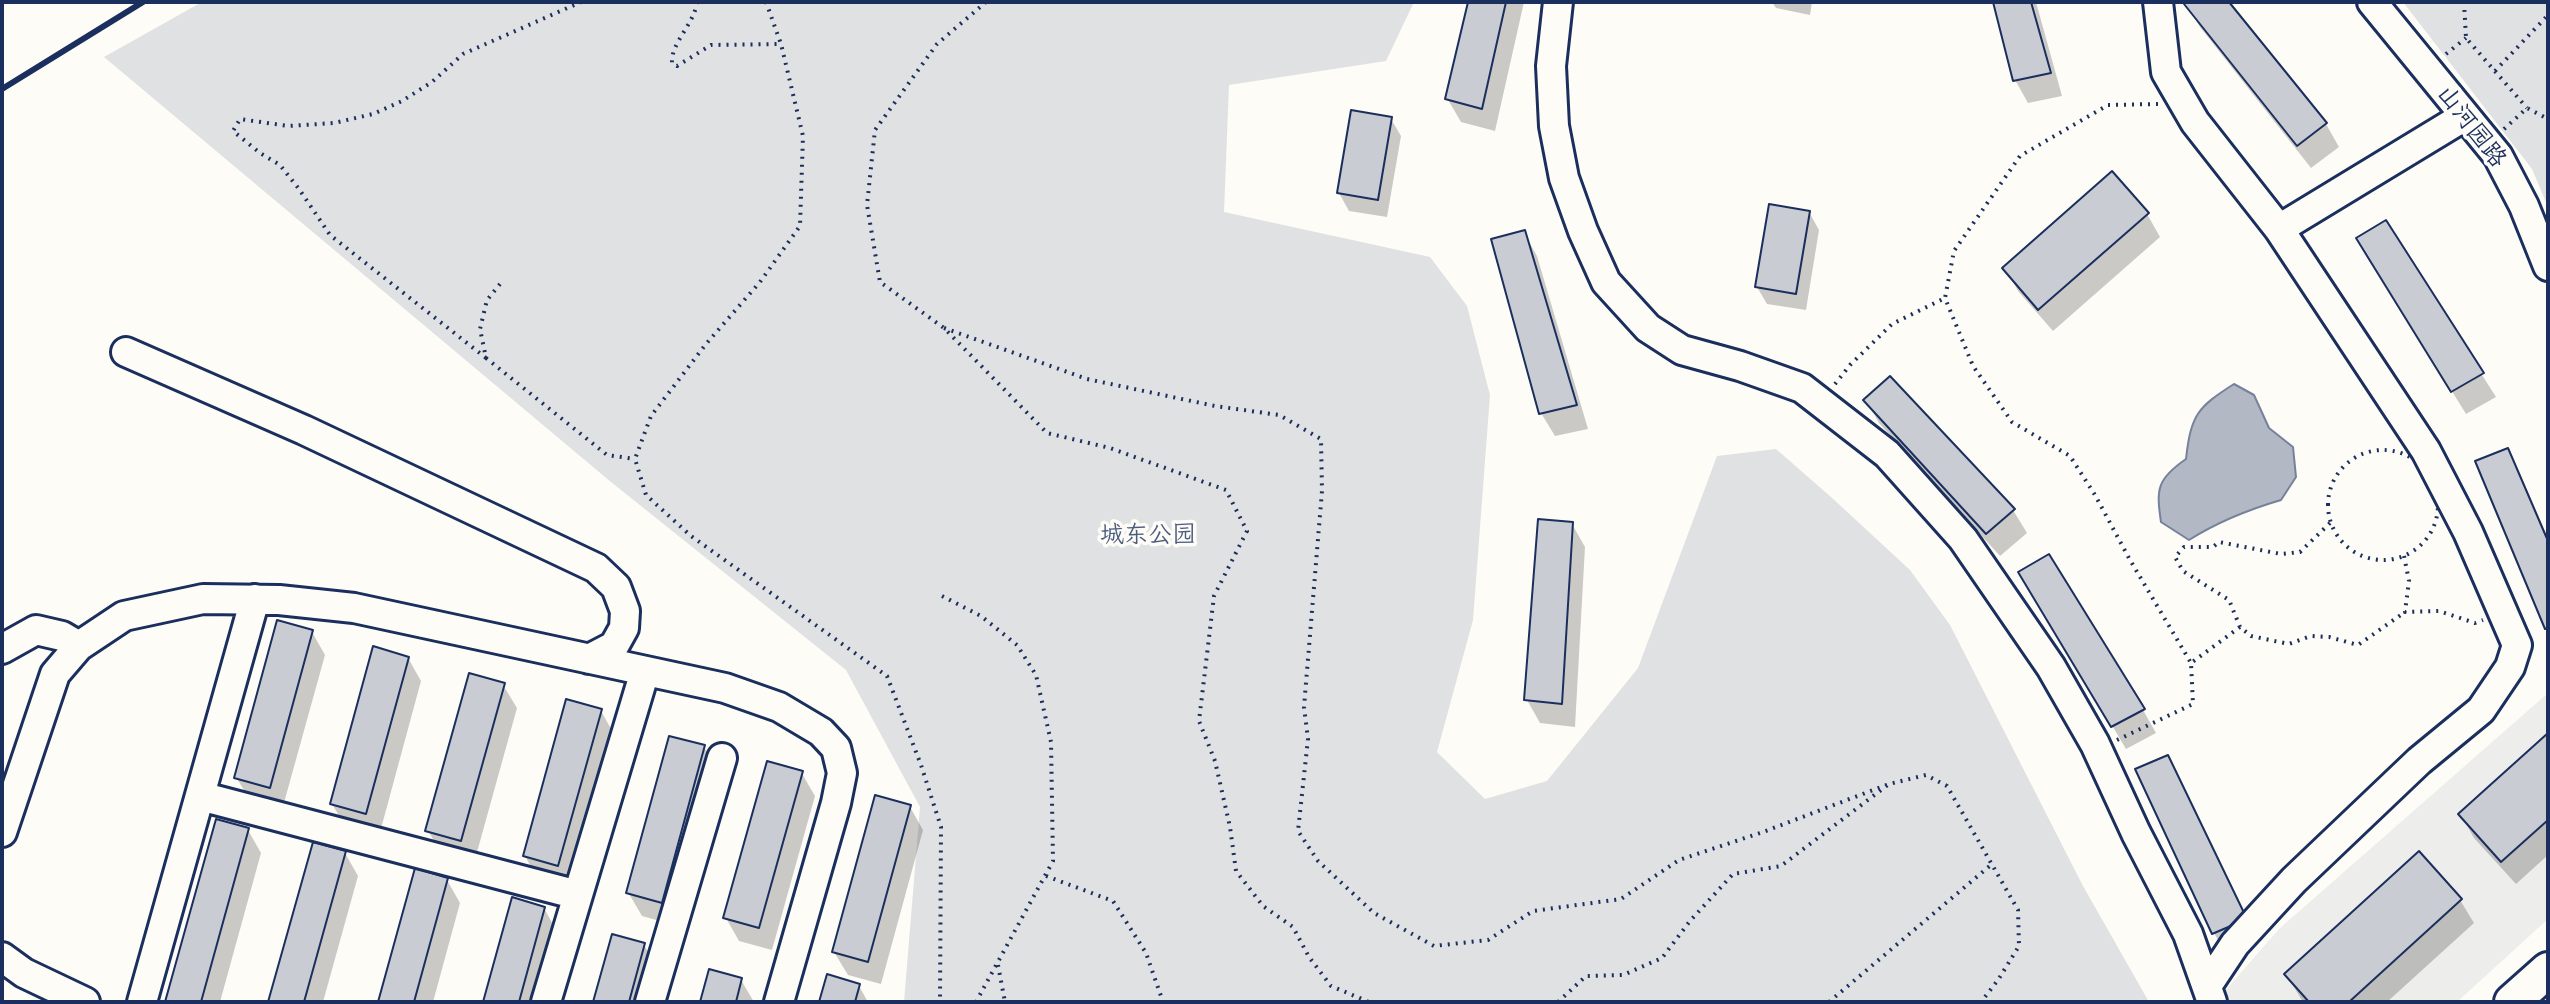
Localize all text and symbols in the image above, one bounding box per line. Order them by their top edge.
street label: 山河园路 [2430,80,2512,174]
park label: 城东公园 [1100,522,1196,550]

